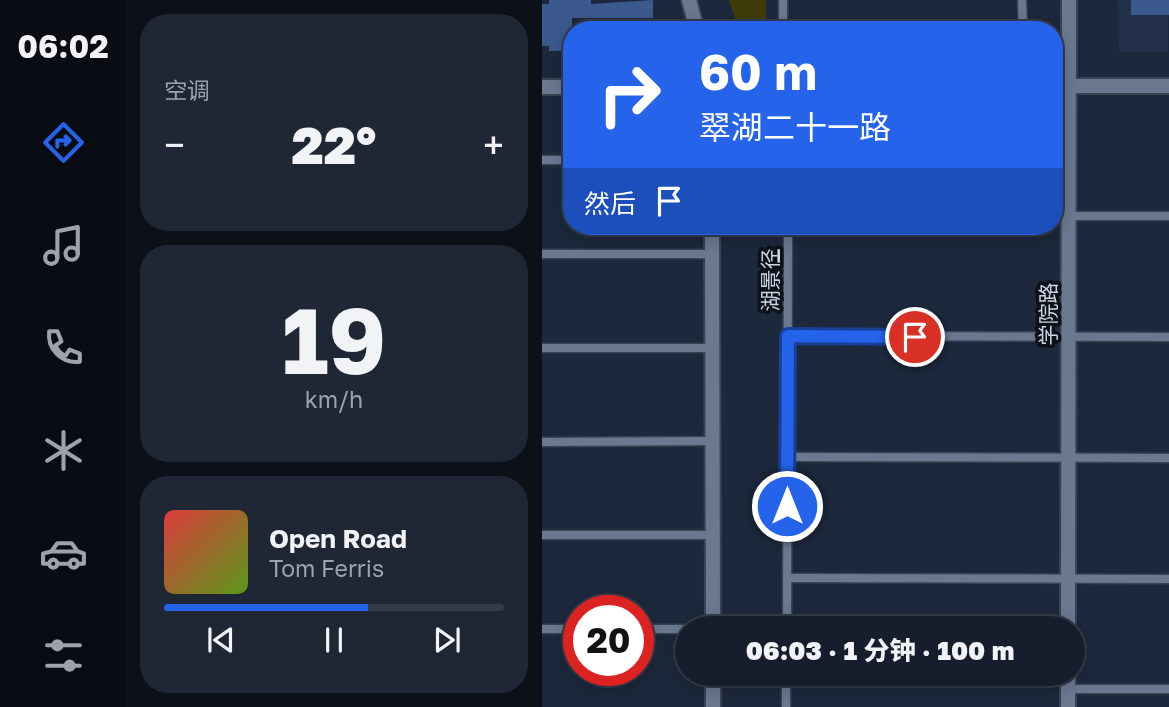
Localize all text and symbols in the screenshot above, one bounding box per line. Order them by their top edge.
text: 06:02 [17,27,109,65]
text: 60 m [699,42,817,101]
icon: right [584,49,675,140]
text: 空调 [164,76,210,104]
text: 翠湖二十一路 [699,108,891,146]
text: 22° [292,113,376,175]
icon: directions [39,118,88,167]
text: − [164,122,185,167]
text: + [483,122,504,167]
icon: arrive [650,182,688,220]
text: 然后 [584,188,636,219]
icon: music [39,221,88,270]
street label: 湖景径 [757,249,783,312]
street label: 学院路 [1035,283,1061,346]
text: 19 [282,285,386,394]
pin [885,307,945,367]
icon: arrive [896,318,934,356]
icon: phone [39,323,88,372]
text: km/h [305,385,363,413]
icon: climate [39,426,88,475]
position arrow [750,469,824,543]
text: Open Road [269,523,407,554]
icon: car [39,529,88,578]
text: Tom Ferris [269,554,384,582]
speed limit sign: 20 [563,595,654,686]
icon: previous [202,621,240,659]
icon: pause [315,621,353,659]
icon: next [428,621,466,659]
icon: filters [39,631,88,680]
text: 06:03 · 1 分钟 · 100 m [746,635,1014,666]

